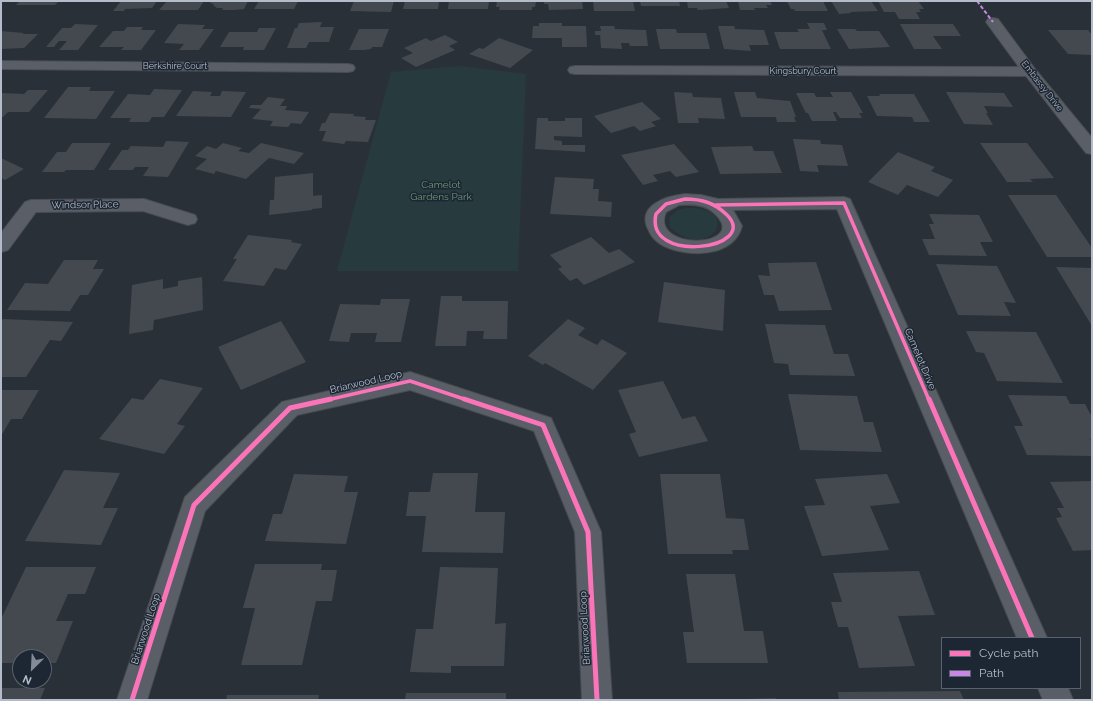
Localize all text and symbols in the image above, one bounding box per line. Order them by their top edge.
street label: Embassy Drive [1019,58,1065,114]
street label: Berkshire Court [143,61,207,71]
street label: Kingsbury Court [769,66,837,76]
park label: Camelot Gardens Park [410,179,472,202]
street label: Windsor Place [51,198,119,212]
street label: Camelot Drive [902,326,938,392]
street label: Briarwood Loop [329,368,403,396]
street label: Briarwood Loop [577,591,593,665]
street label: Briarwood Loop [129,592,163,666]
legend [941,637,1081,689]
text: Cycle path [979,646,1038,660]
north arrow [12,649,52,689]
text: Path [979,666,1004,680]
text: N [21,672,34,687]

